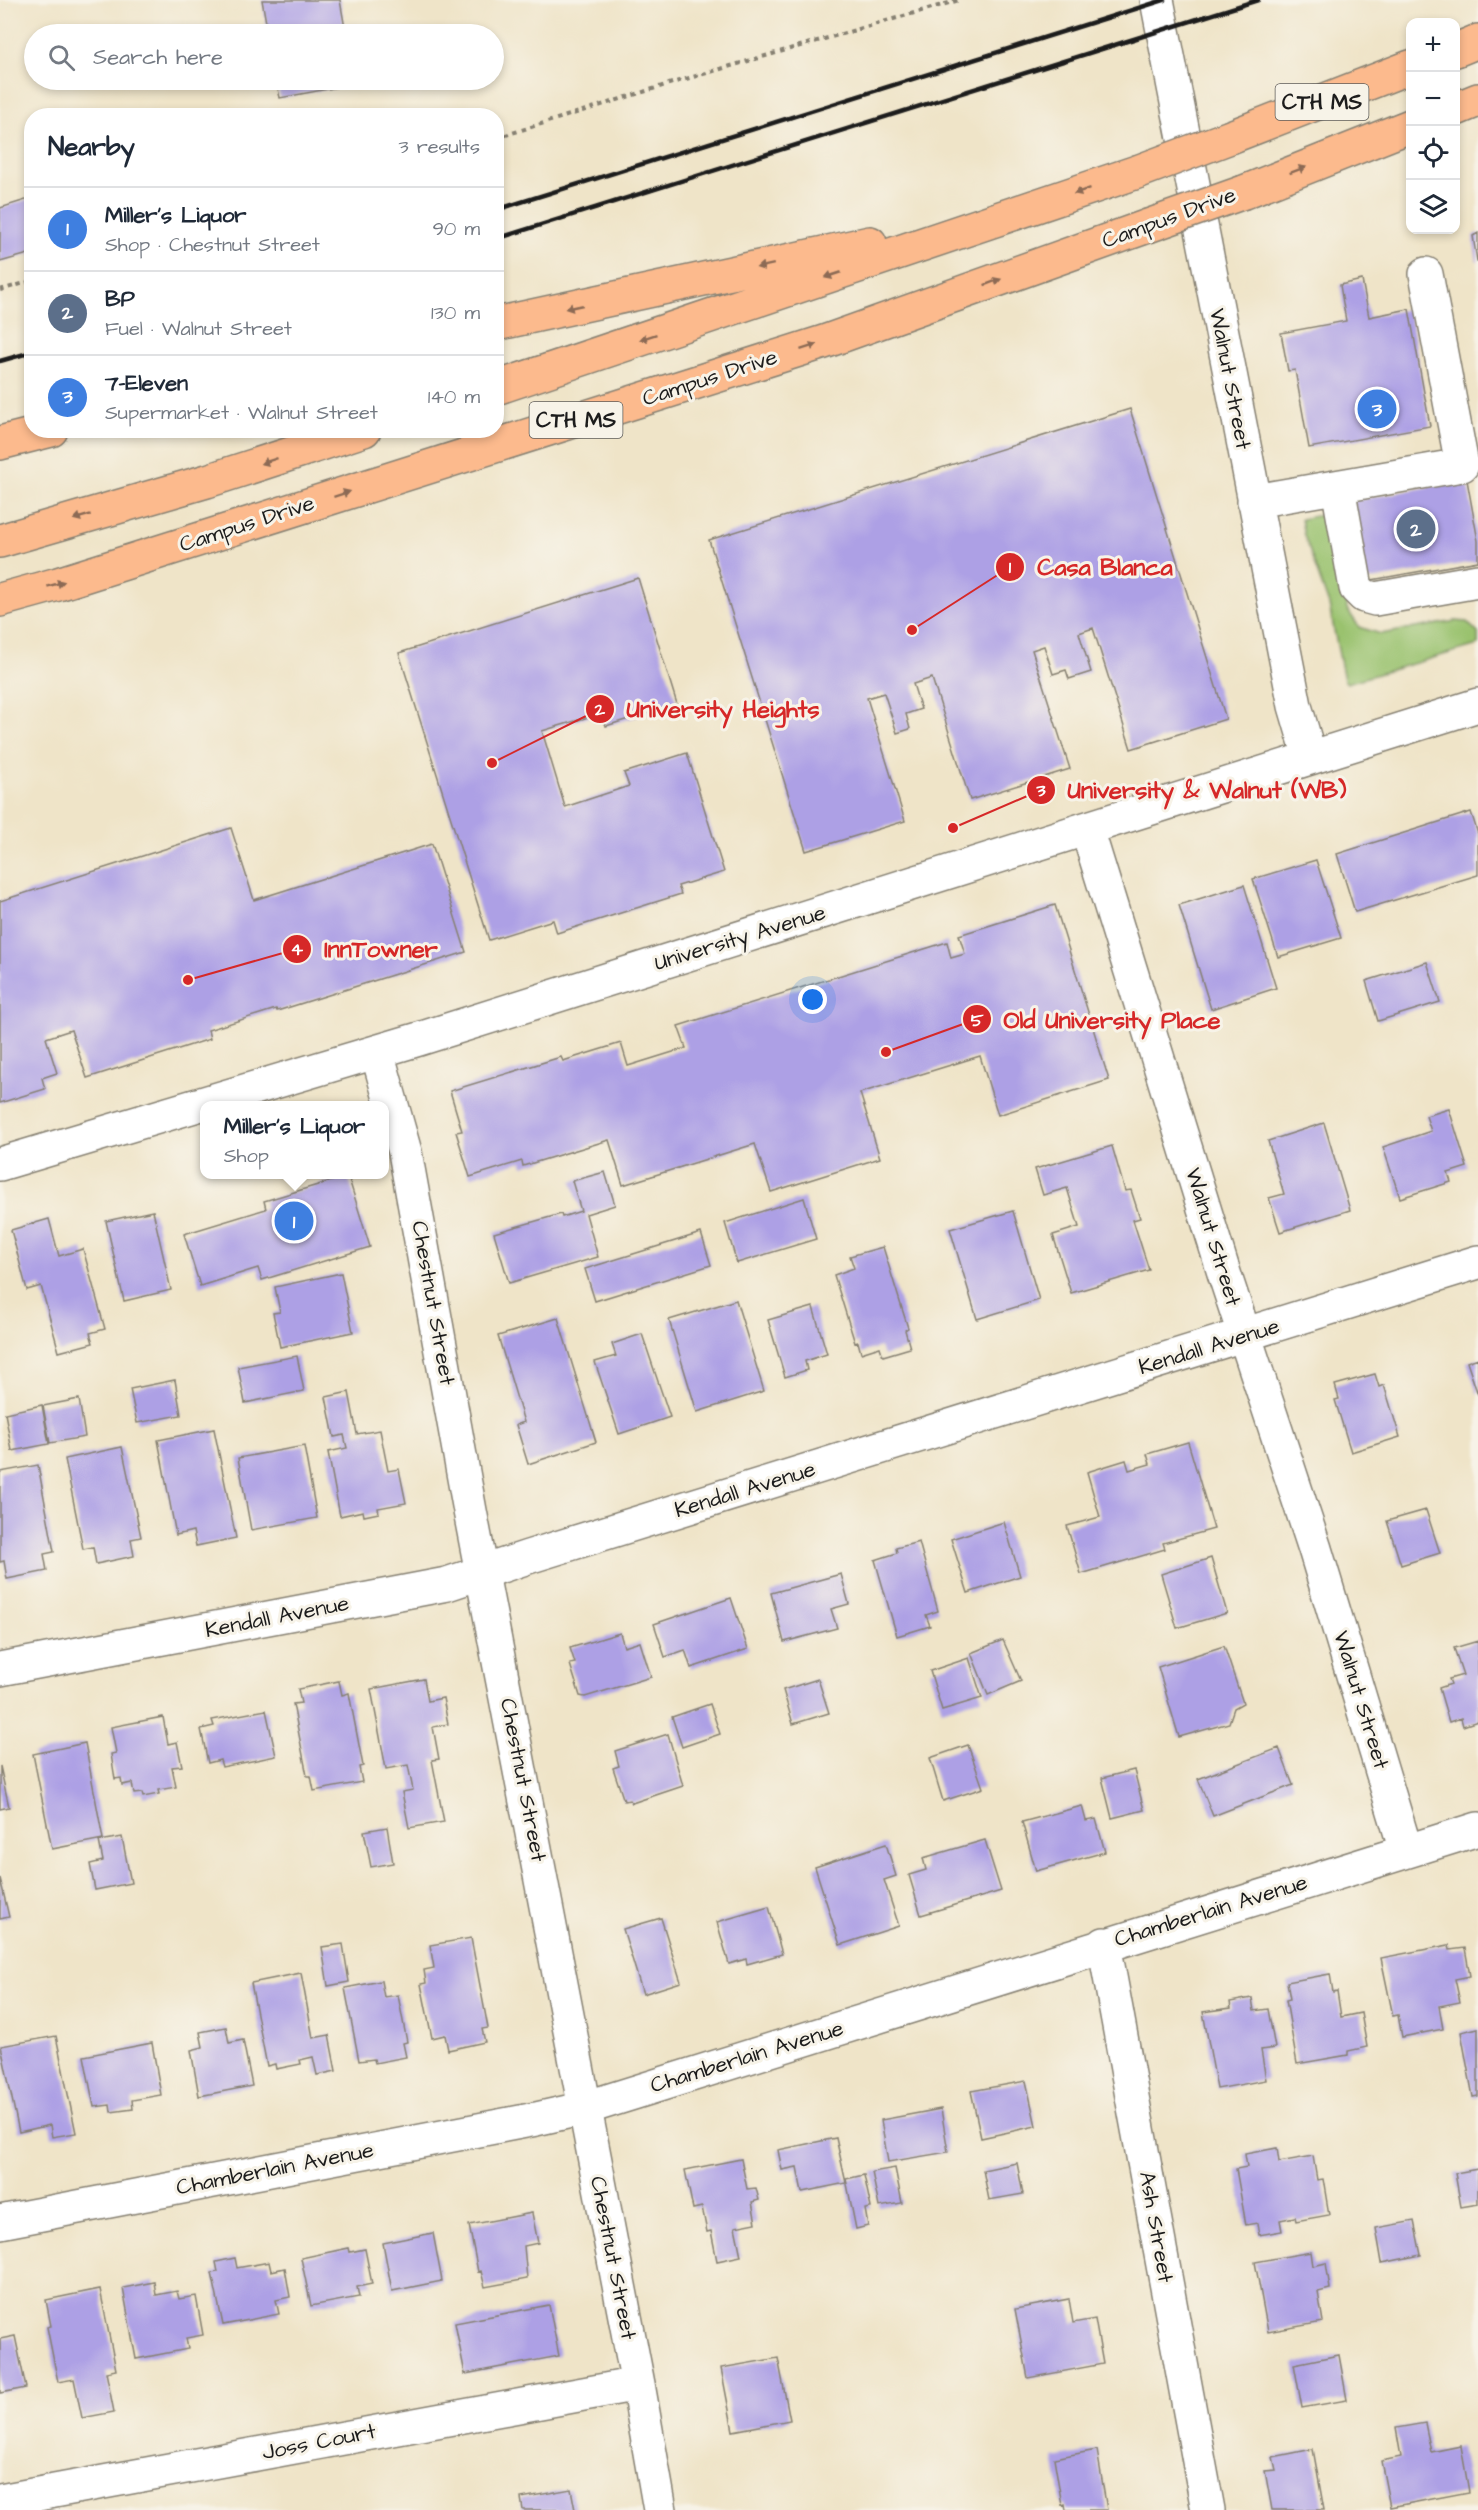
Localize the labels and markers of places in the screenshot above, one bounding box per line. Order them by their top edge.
pin: 3 [1358,386,1396,432]
pin: 2 [1396,506,1436,552]
callout: Casa Blanca [995,546,1185,588]
callout: University Heights [585,688,832,730]
callout: University & Walnut (WB) [1026,769,1359,811]
callout: InnTowner [282,928,449,970]
callout: Old University Place [962,998,1233,1040]
pin: 1 [274,1198,314,1244]

